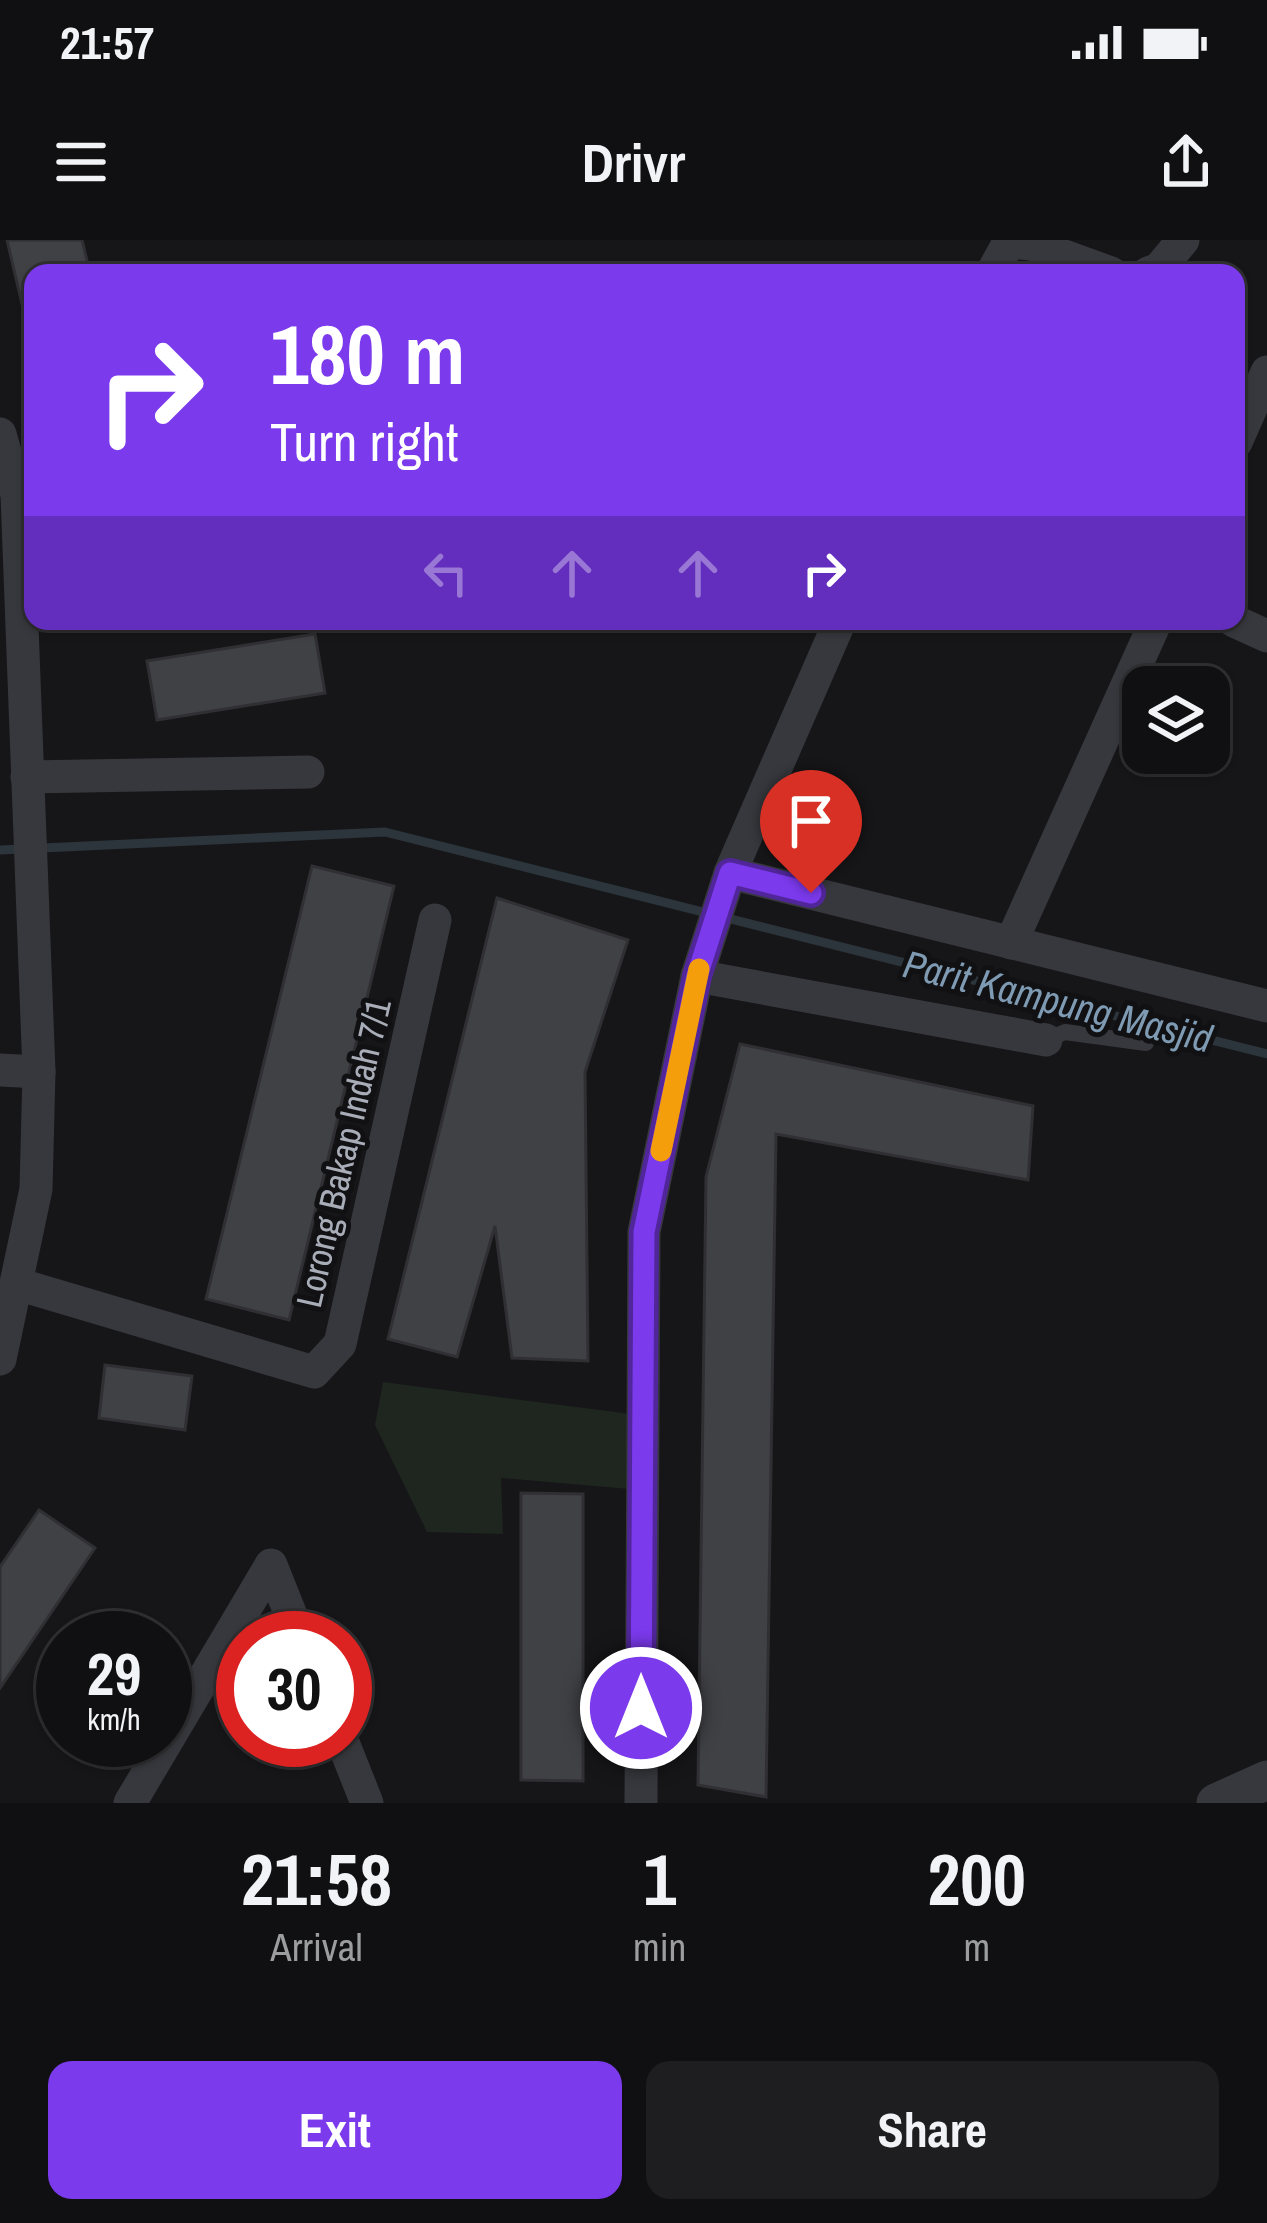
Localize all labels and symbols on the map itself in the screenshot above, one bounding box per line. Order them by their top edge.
pin [760,770,862,893]
water label: Parit Kampung Masjid [898,937,1218,1065]
street label: Lorong Bakap Indah 7/1 [284,994,402,1312]
speed limit sign: 30 [216,1611,372,1767]
position arrow [578,1645,704,1771]

